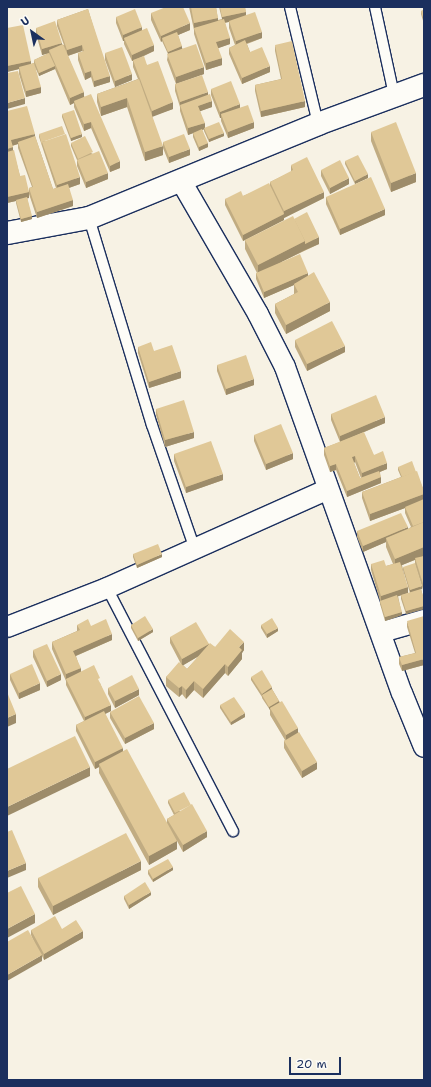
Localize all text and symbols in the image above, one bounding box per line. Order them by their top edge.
north arrow [12,12,52,52]
text: U [18,13,32,30]
scale bar [291,1049,343,1075]
text: 20 m [296,1056,327,1072]

